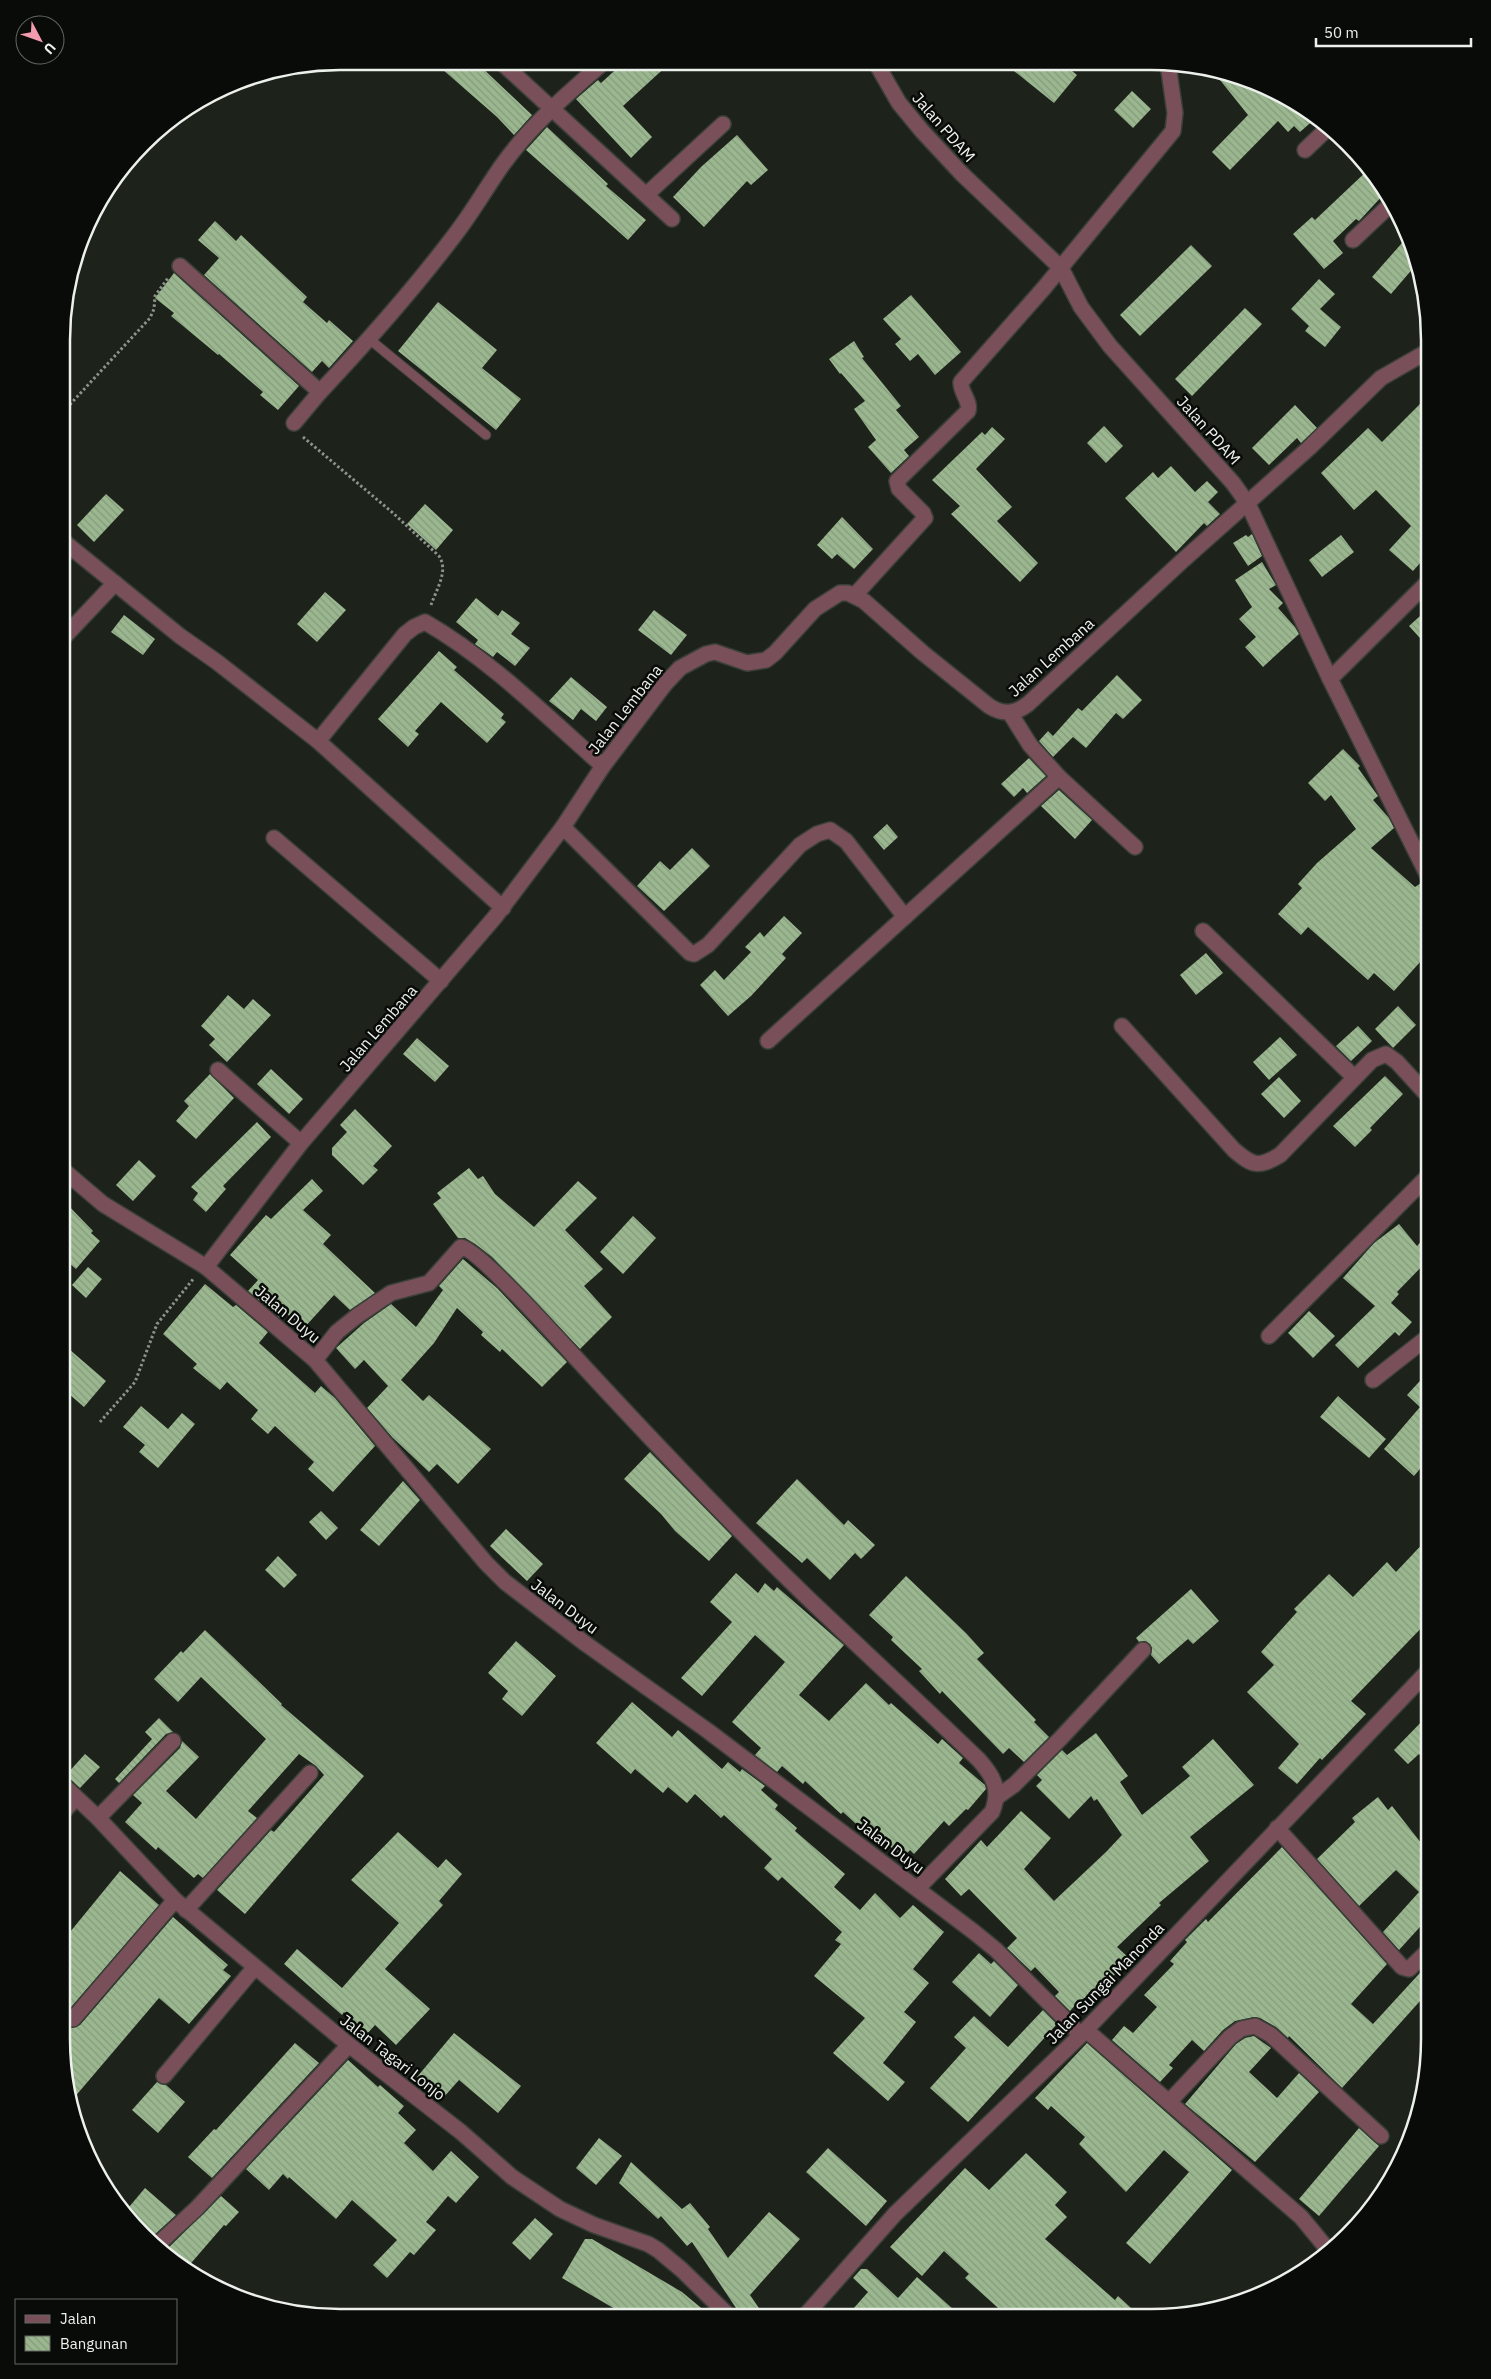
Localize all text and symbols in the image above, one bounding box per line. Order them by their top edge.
north arrow [15,15,65,65]
scale bar [1316,15,1471,47]
text: 50 m [1324,23,1359,42]
text: U [40,39,60,58]
street label: Jalan PDAM [908,88,980,166]
street label: Jalan PDAM [1173,391,1245,469]
street label: Jalan Lembana [1004,613,1098,701]
street label: Jalan Lembana [584,660,667,758]
street label: Jalan Lembana [335,980,421,1076]
street label: Jalan Duyu [251,1281,325,1347]
street label: Jalan Duyu [527,1574,603,1638]
street label: Jalan Duyu [853,1814,929,1878]
street label: Jalan Sungai Manonda [1042,1918,1168,2048]
street label: Jalan Tagari Lonjo [336,2010,450,2104]
legend [15,2299,178,2364]
text: Jalan [60,2309,96,2328]
text: Bangunan [60,2334,128,2353]

